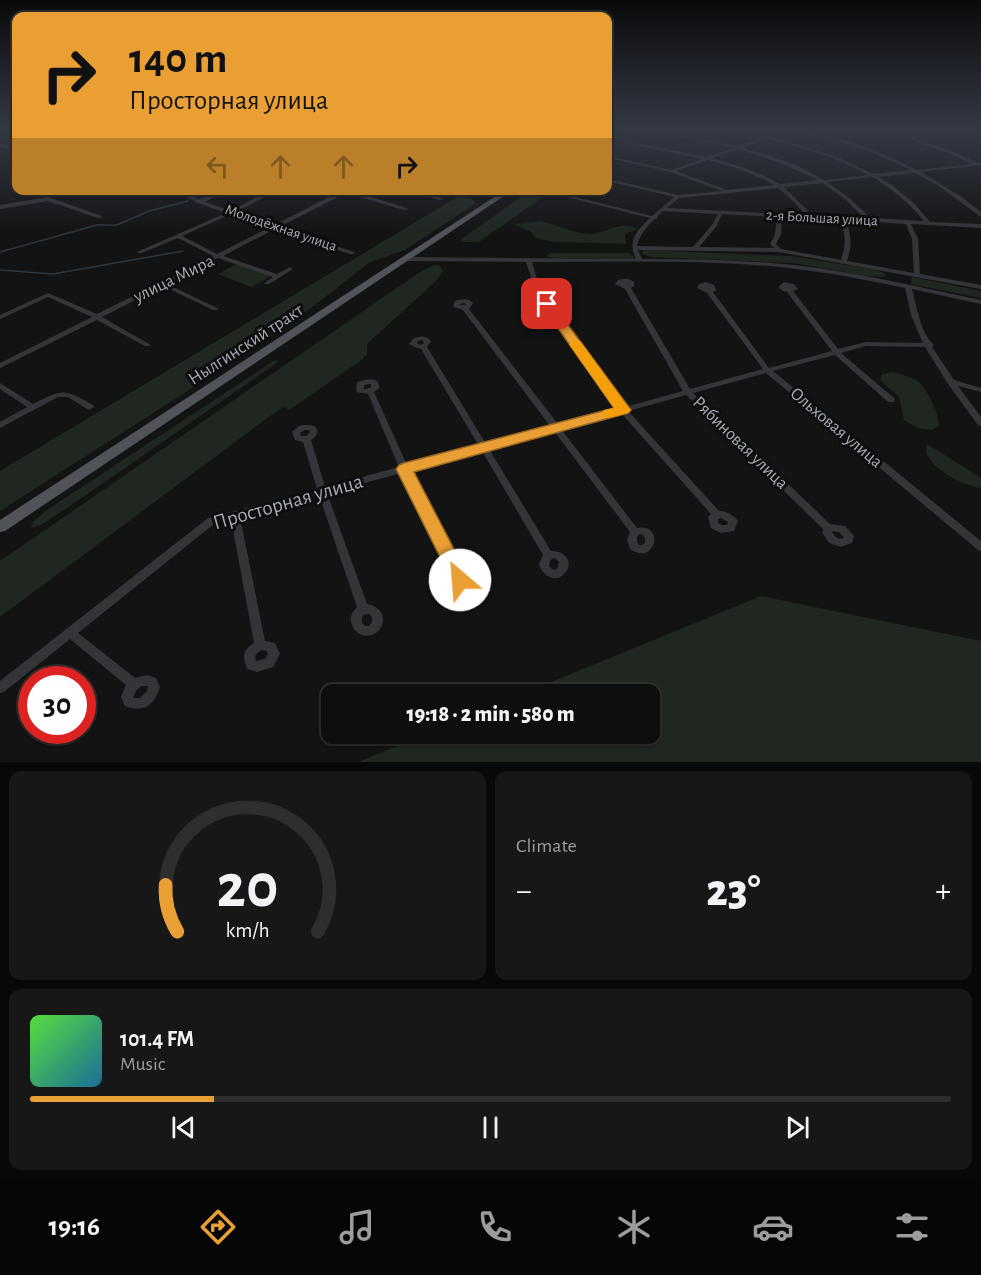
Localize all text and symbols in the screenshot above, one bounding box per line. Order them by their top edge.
icon: right [30,36,108,114]
text: 140 m [129,38,227,80]
text: Просторная улица [129,87,328,114]
icon: left [201,150,234,183]
icon: ahead [264,150,297,183]
icon: ahead [327,150,360,183]
icon: right [390,150,423,183]
street label: Молодёжная улица [223,202,339,254]
street label: 2-я Большая улица [766,208,878,228]
street label: улица Мира [130,252,217,307]
pin [521,278,572,329]
icon: arrive [530,287,563,320]
street label: Нылгинский тракт [185,301,307,389]
street label: Ольховая улица [786,384,886,472]
street label: Рябиновая улица [689,393,792,493]
street label: Просторная улица [211,470,366,533]
position arrow [428,548,492,612]
speed limit sign: 30 [18,666,96,744]
text: 19:18 · 2 min · 580 m [406,703,575,725]
text: Climate [516,836,577,856]
text: 20 [217,856,278,918]
text: 23° [706,869,761,914]
text: − [516,875,532,908]
text: + [935,875,951,908]
text: km/h [225,921,270,942]
text: 101.4 FM [120,1028,194,1050]
text: Music [120,1054,166,1074]
icon: previous [167,1111,200,1144]
icon: pause [474,1111,507,1144]
icon: next [781,1111,814,1144]
icon: directions [197,1206,239,1248]
icon: music [336,1206,378,1248]
icon: phone [474,1206,516,1248]
icon: climate [613,1206,655,1248]
icon: car [752,1206,794,1248]
icon: filters [891,1206,933,1248]
text: 19:16 [48,1213,100,1240]

